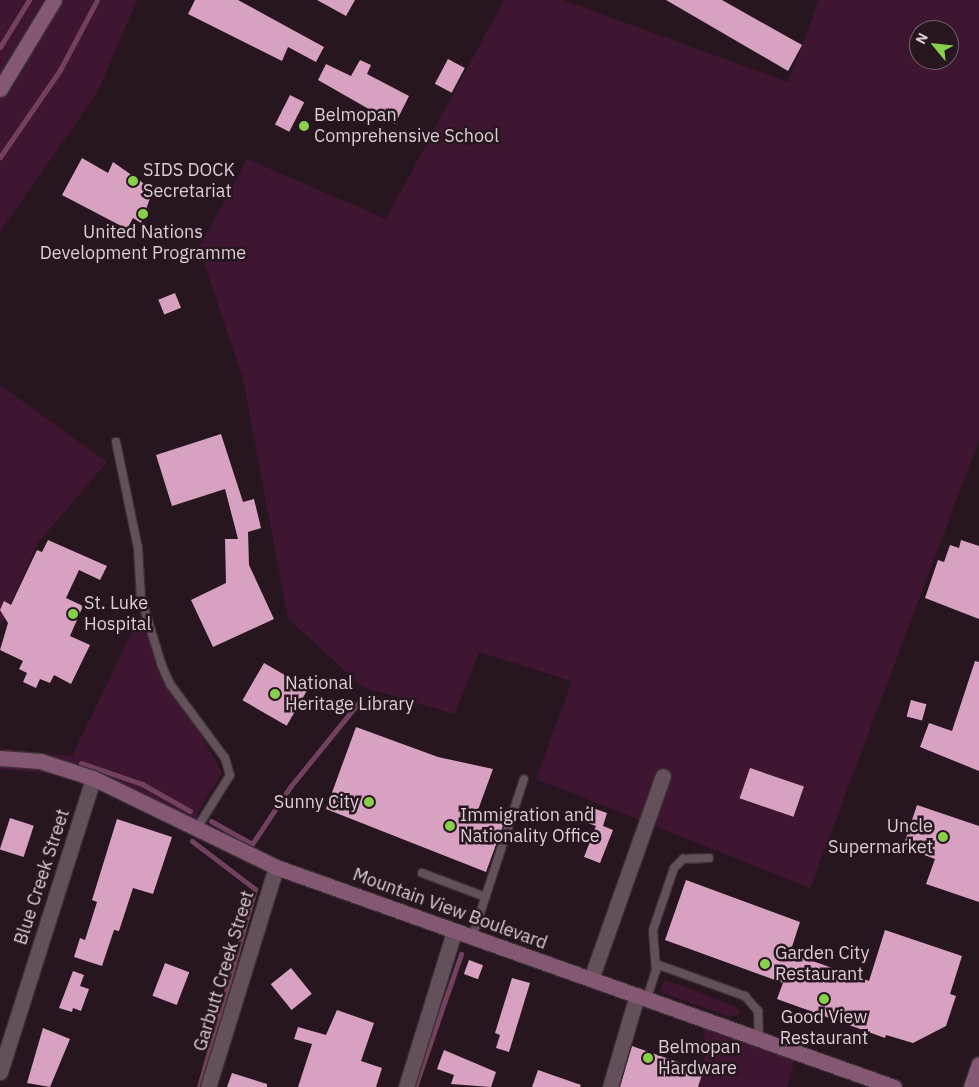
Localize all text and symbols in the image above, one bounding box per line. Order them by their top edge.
north arrow [909,20,959,70]
text: N [911,30,932,47]
place label: Belmopan Comprehensive School [314,105,499,148]
marker: Belmopan Comprehensive School [298,120,310,132]
place label: SIDS DOCK Secretariat [143,160,235,202]
marker: SIDS DOCK Secretariat [127,175,139,187]
marker: United Nations Development Programme [137,208,149,220]
place label: United Nations Development Programme [40,222,246,264]
place label: St. Luke Hospital [84,593,151,636]
marker: St. Luke Hospital [66,607,80,621]
place label: National Heritage Library [285,673,414,716]
marker: National Heritage Library [269,688,281,700]
place label: Sunny City [274,791,359,813]
marker: Sunny City [363,796,375,808]
place label: Immigration and Nationality Office [460,805,600,848]
street label: Blue Creek Street [10,806,74,948]
place label: Uncle Supermarket [828,816,933,859]
marker: Immigration and Nationality Office [444,820,456,832]
marker: Uncle Supermarket [937,831,949,843]
street label: Mountain View Boulevard [350,864,550,954]
street label: Garbutt Creek Street [189,888,259,1054]
place label: Garden City Restaurant [775,943,869,986]
marker: Garden City Restaurant [759,958,771,970]
marker: Good View Restaurant [818,993,830,1005]
place label: Good View Restaurant [780,1007,868,1050]
place label: Belmopan Hardware [658,1037,741,1080]
marker: Belmopan Hardware [642,1052,654,1064]

